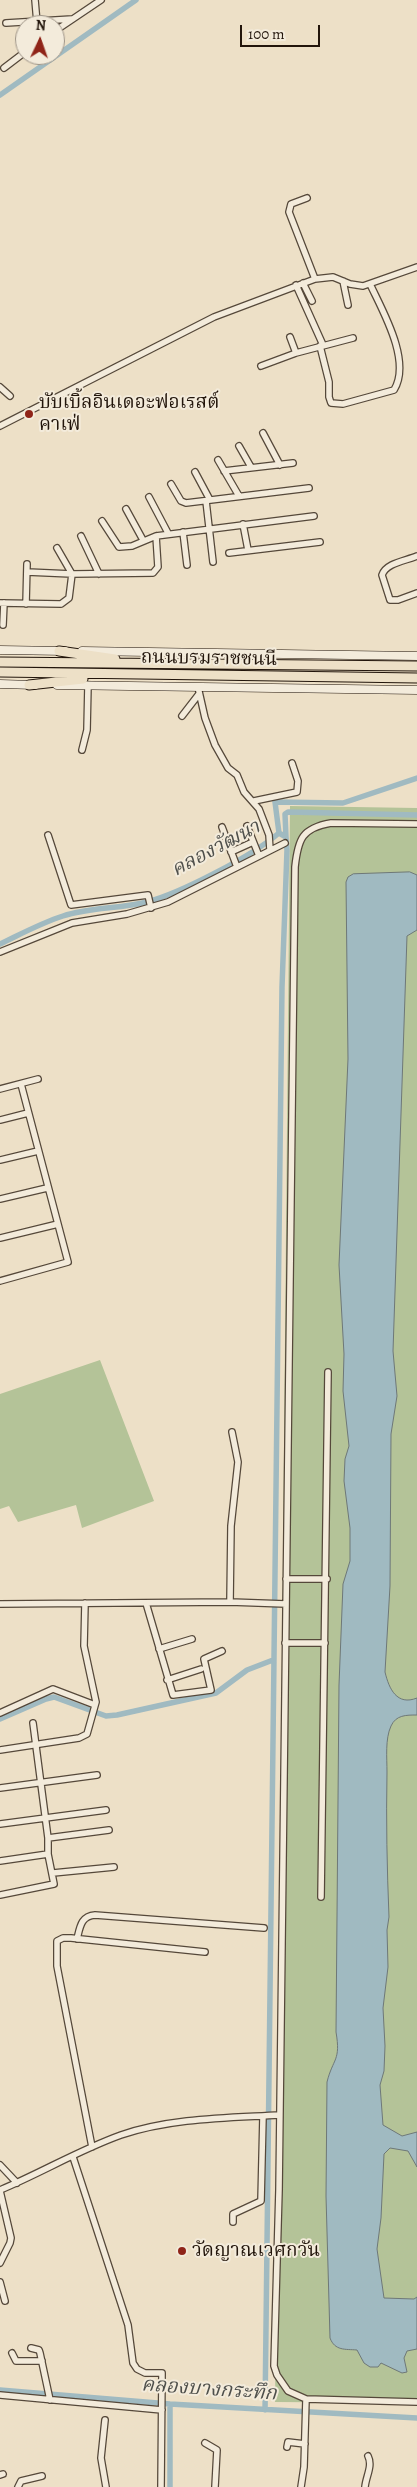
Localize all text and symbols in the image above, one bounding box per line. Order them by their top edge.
north arrow [15,15,65,65]
scale bar [242,15,322,47]
text: N [35,16,46,35]
text: 100 m [248,24,285,44]
place label: บับเบิ้ลอินเดอะฟอเรสต์ คาเฟ่ [39,392,219,436]
marker: บับเบิ้ลอินเดอะฟอเรสต์ คาเฟ่ [23,408,35,420]
street label: ถนนบรมราชชนนี [141,646,277,672]
water label: คลองวัฒนา [167,816,265,882]
place label: วัดญาณเวศกวัน [192,2240,320,2262]
marker: วัดญาณเวศกวัน [176,2245,188,2257]
water label: คลองบางกระทึก [141,2373,277,2407]

